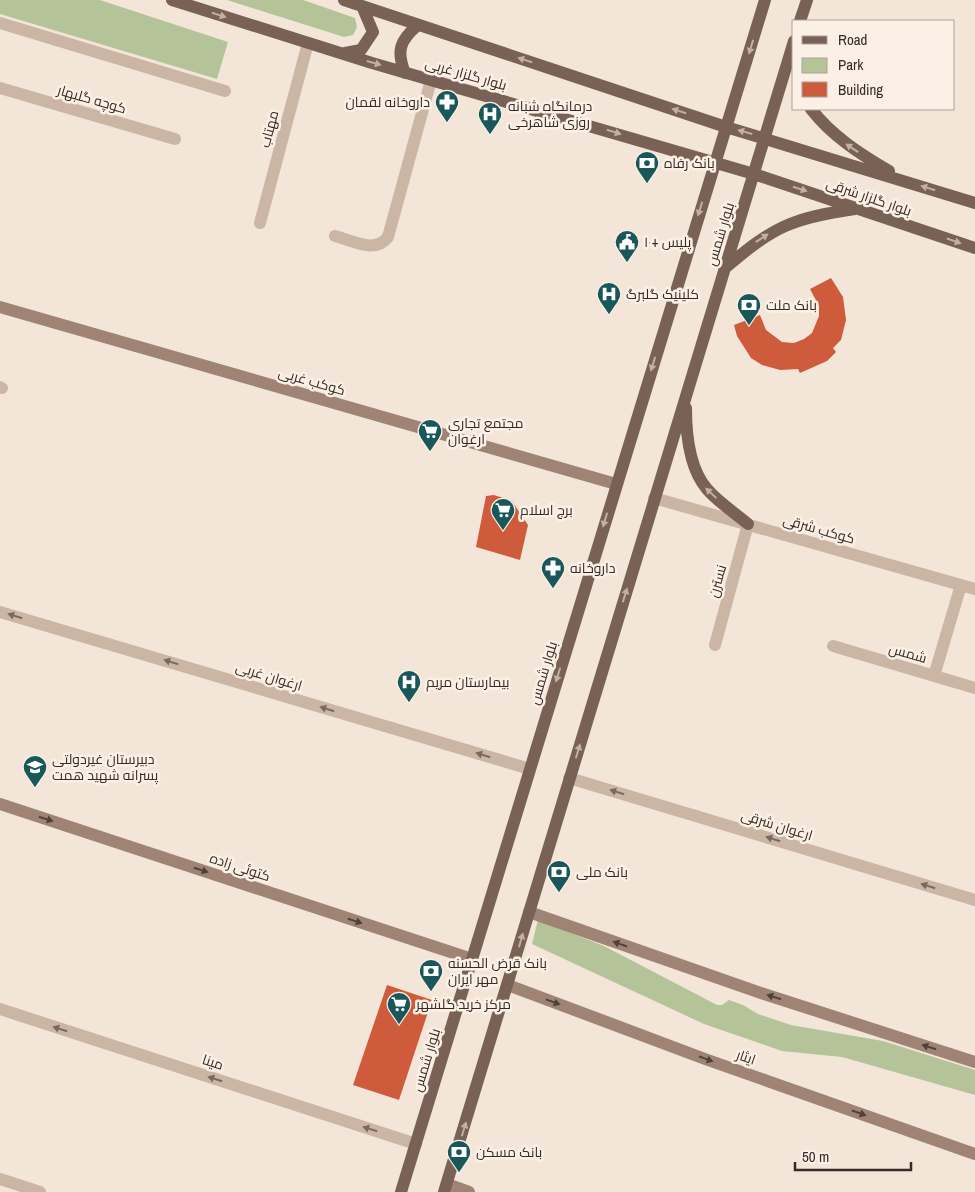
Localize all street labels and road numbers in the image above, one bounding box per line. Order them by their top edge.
street label: بلوار گلزار غربی [423,54,509,94]
street label: کوچه گلبهار [54,80,129,118]
street label: مهتاب [255,109,283,149]
street label: بلوار گلزار شرقی [824,174,914,220]
street label: بلوار شمس [702,200,738,268]
street label: کوکب غربی [276,363,348,399]
street label: کوکب شرقی [781,510,857,548]
street label: نسترن [704,562,730,600]
street label: بلوار شمس [525,639,561,707]
street label: شمس [887,639,929,667]
street label: ارغوان غربی [234,657,304,695]
street label: ارغوان شرقی [739,806,815,844]
street label: کتوئی زاده [207,849,273,885]
street label: بلوار شمس [408,1026,444,1094]
street label: ایثار [733,1045,758,1069]
street label: مینا [200,1050,226,1074]

